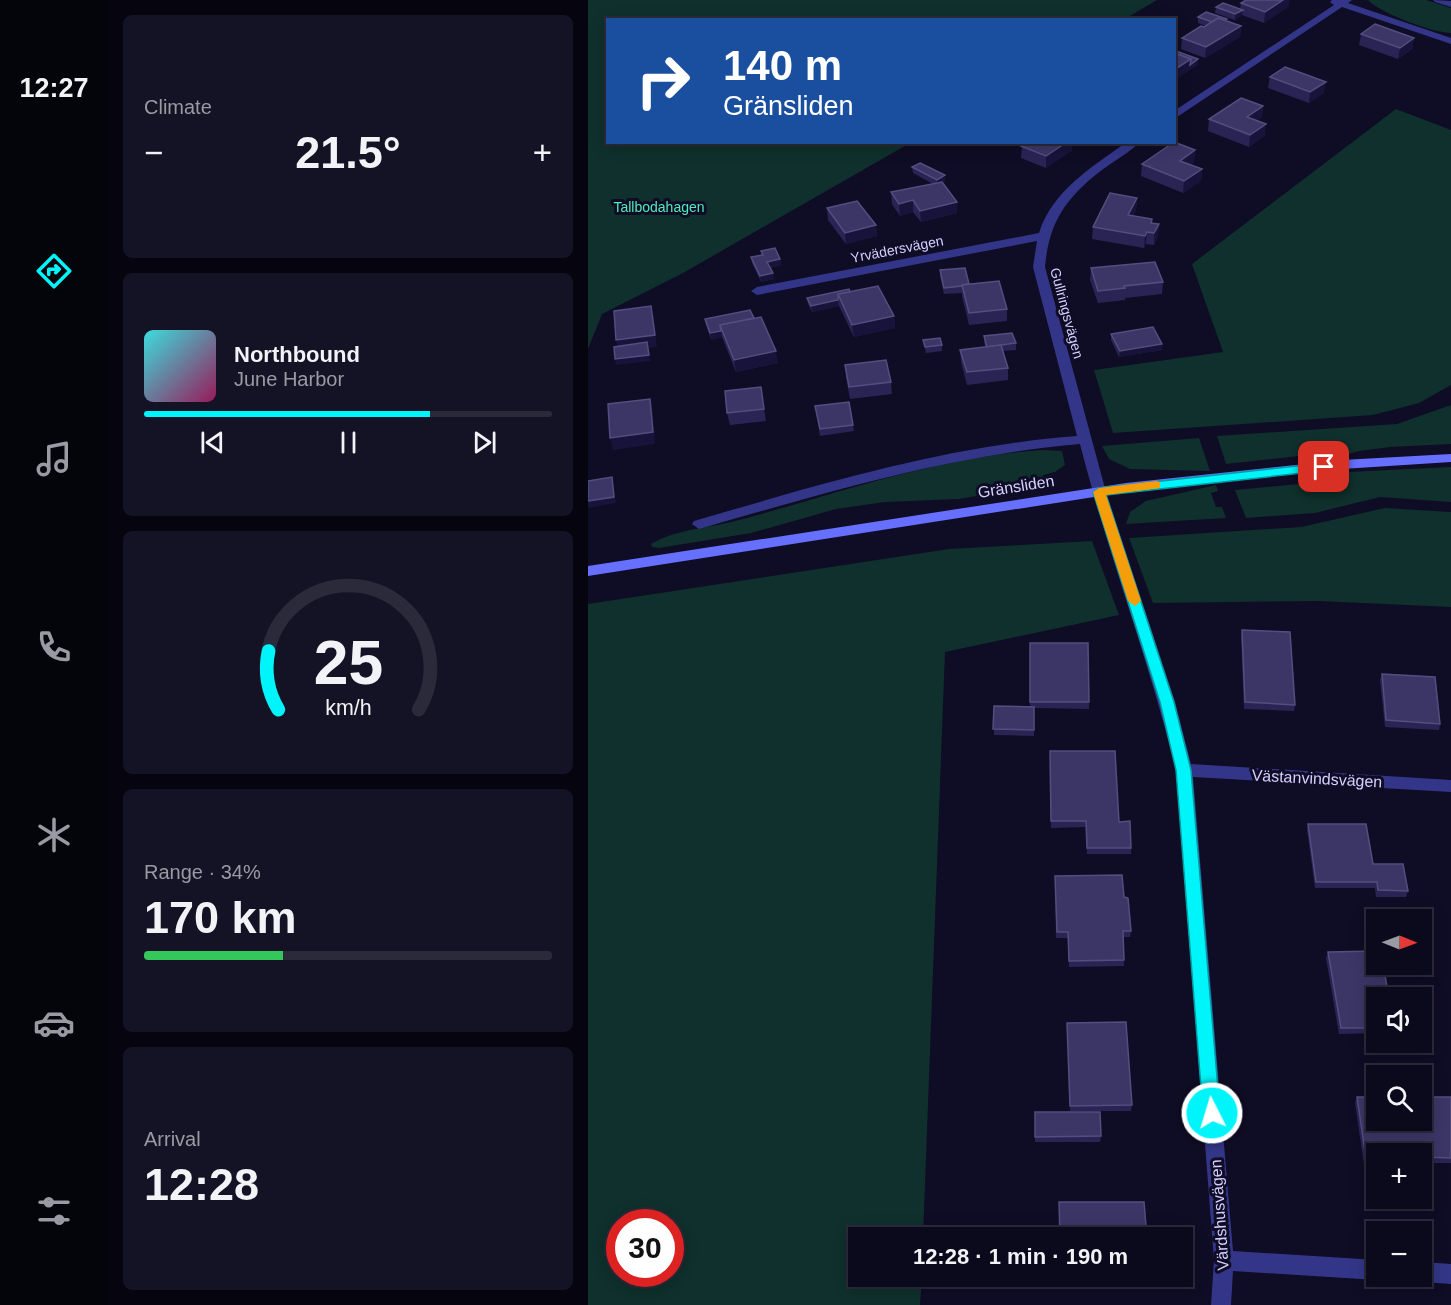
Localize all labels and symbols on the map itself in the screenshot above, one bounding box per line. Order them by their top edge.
park label: Tallbodahagen [613,199,705,215]
street label: Yrvädersvägen [849,232,945,266]
street label: Gullringsvägen [1047,266,1087,360]
pin [1298,441,1349,492]
street label: Gränsliden [977,472,1056,501]
street label: Västanvindsvägen [1251,767,1383,790]
north arrow [1366,909,1432,975]
position arrow [1180,1081,1244,1145]
street label: Värdshusvägen [1207,1159,1232,1271]
speed limit sign: 30 [606,1209,684,1287]

